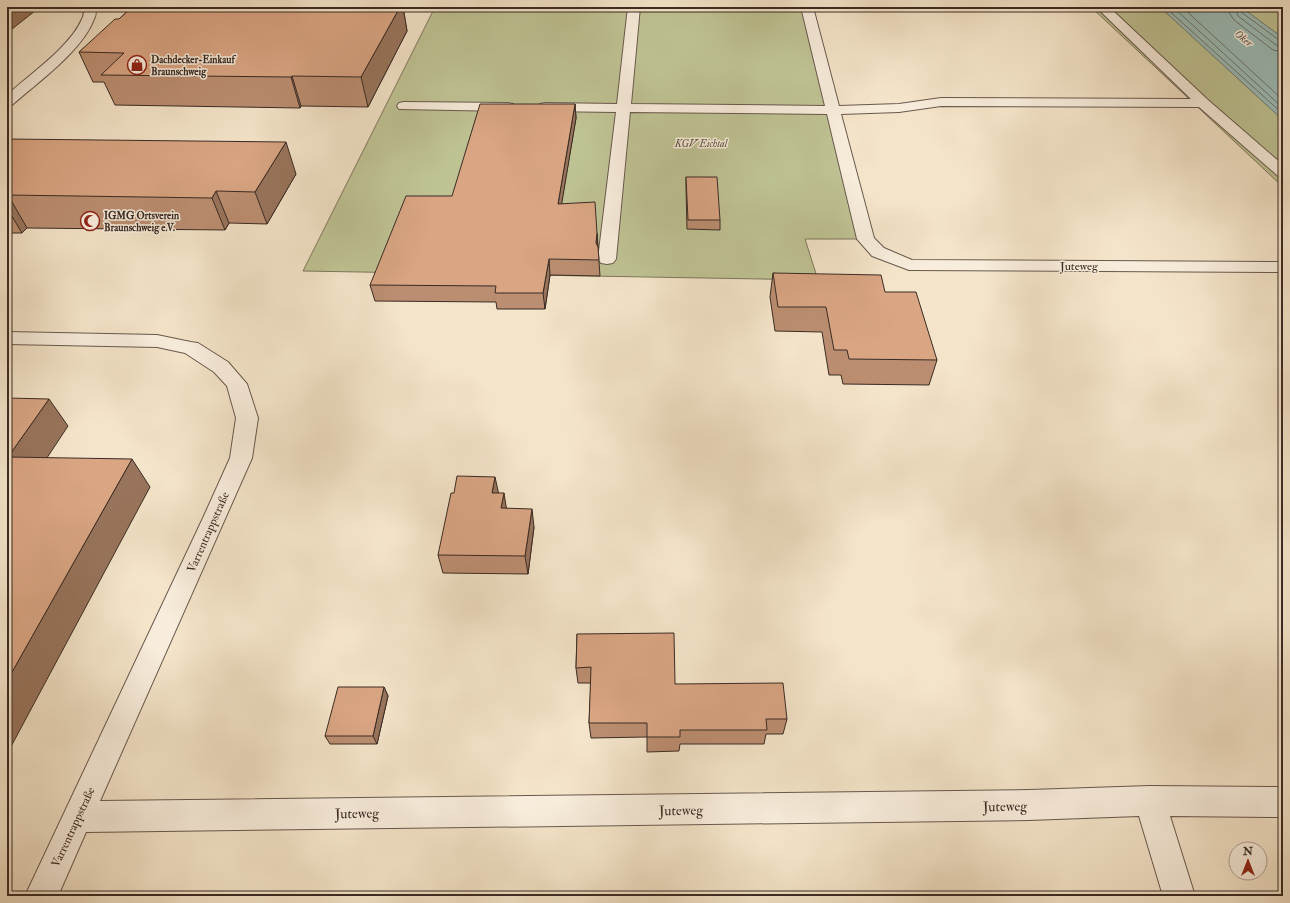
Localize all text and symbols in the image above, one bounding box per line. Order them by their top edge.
water label: Oker [1232,27,1256,50]
shop icon: Dachdecker-Einkauf Braunschweig [126,54,148,76]
place label: Dachdecker-Einkauf Braunschweig [151,54,236,79]
park label: KGV Eichtal [674,138,729,150]
mosque icon: IGMG Ortsverein Braunschweig e.V. [79,210,101,232]
place label: IGMG Ortsverein Braunschweig e.V. [104,210,180,235]
street label: Juteweg [1059,259,1099,274]
street label: Varrentrappstraße [184,490,233,575]
street label: Varrentrappstraße [48,785,99,870]
street label: Juteweg [982,798,1028,815]
street label: Juteweg [658,802,704,819]
street label: Juteweg [334,805,380,822]
north arrow [1228,841,1268,881]
text: N [1242,845,1254,858]

